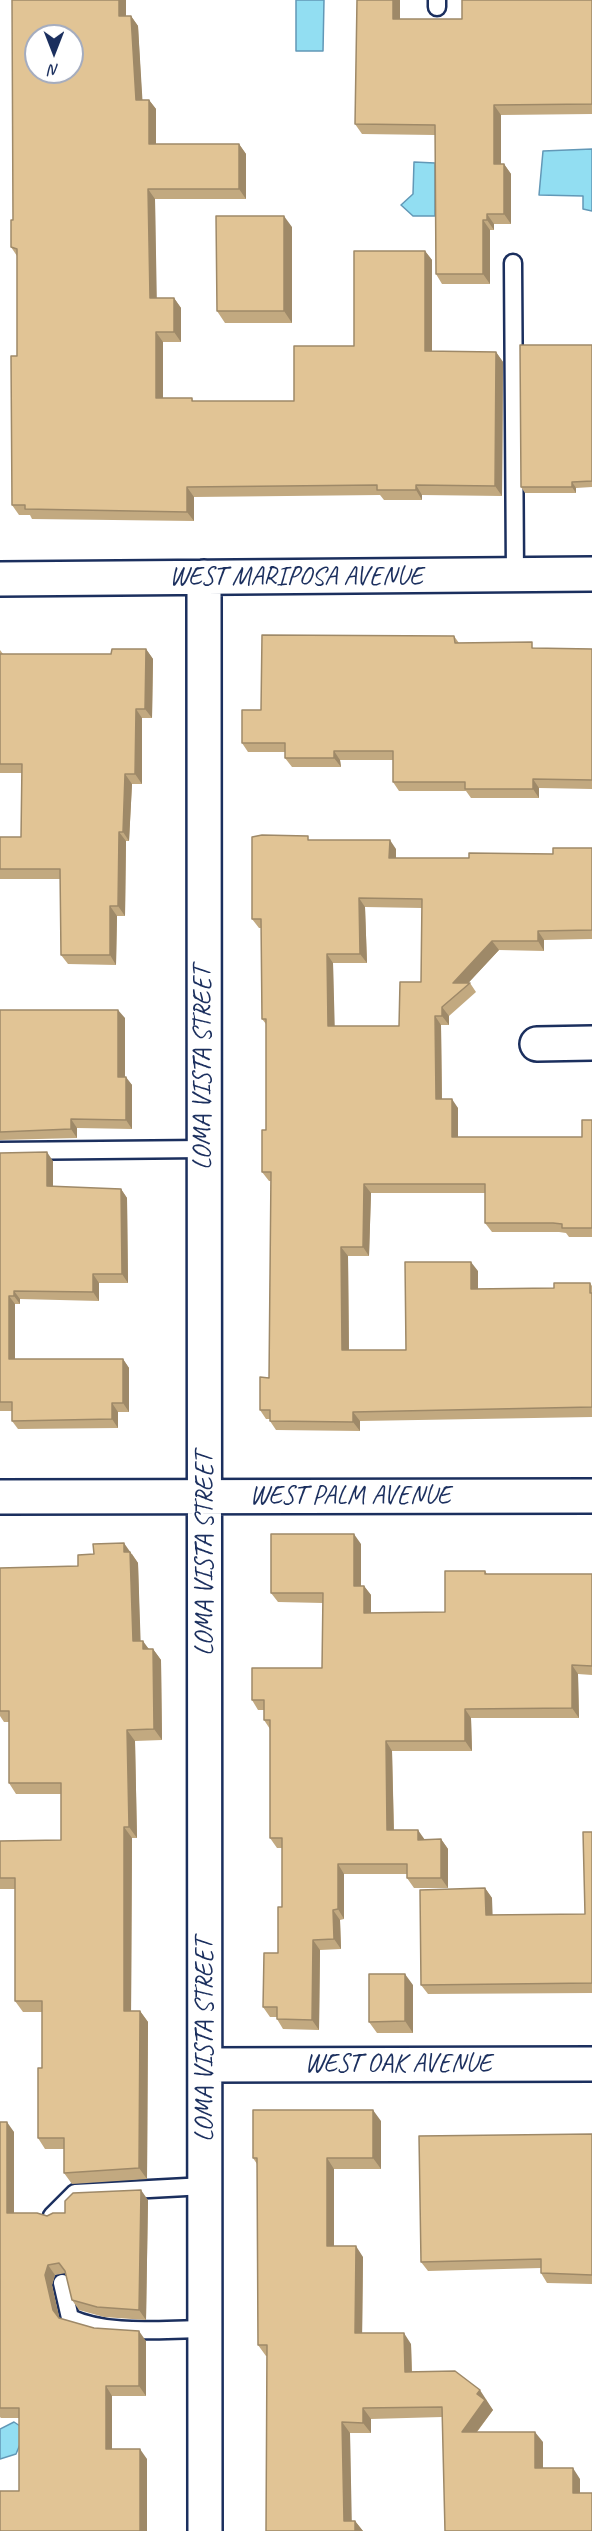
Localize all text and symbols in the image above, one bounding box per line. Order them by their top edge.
north arrow [24,24,84,84]
text: N [49,60,59,80]
street label: WEST MARIPOSA AVENUE [169,561,423,593]
street label: LOMA VISTA STREET [187,966,219,1170]
street label: LOMA VISTA STREET [189,1452,221,1656]
street label: WEST PALM AVENUE [250,1480,450,1512]
street label: LOMA VISTA STREET [189,1938,221,2142]
street label: WEST OAK AVENUE [305,2048,491,2080]

